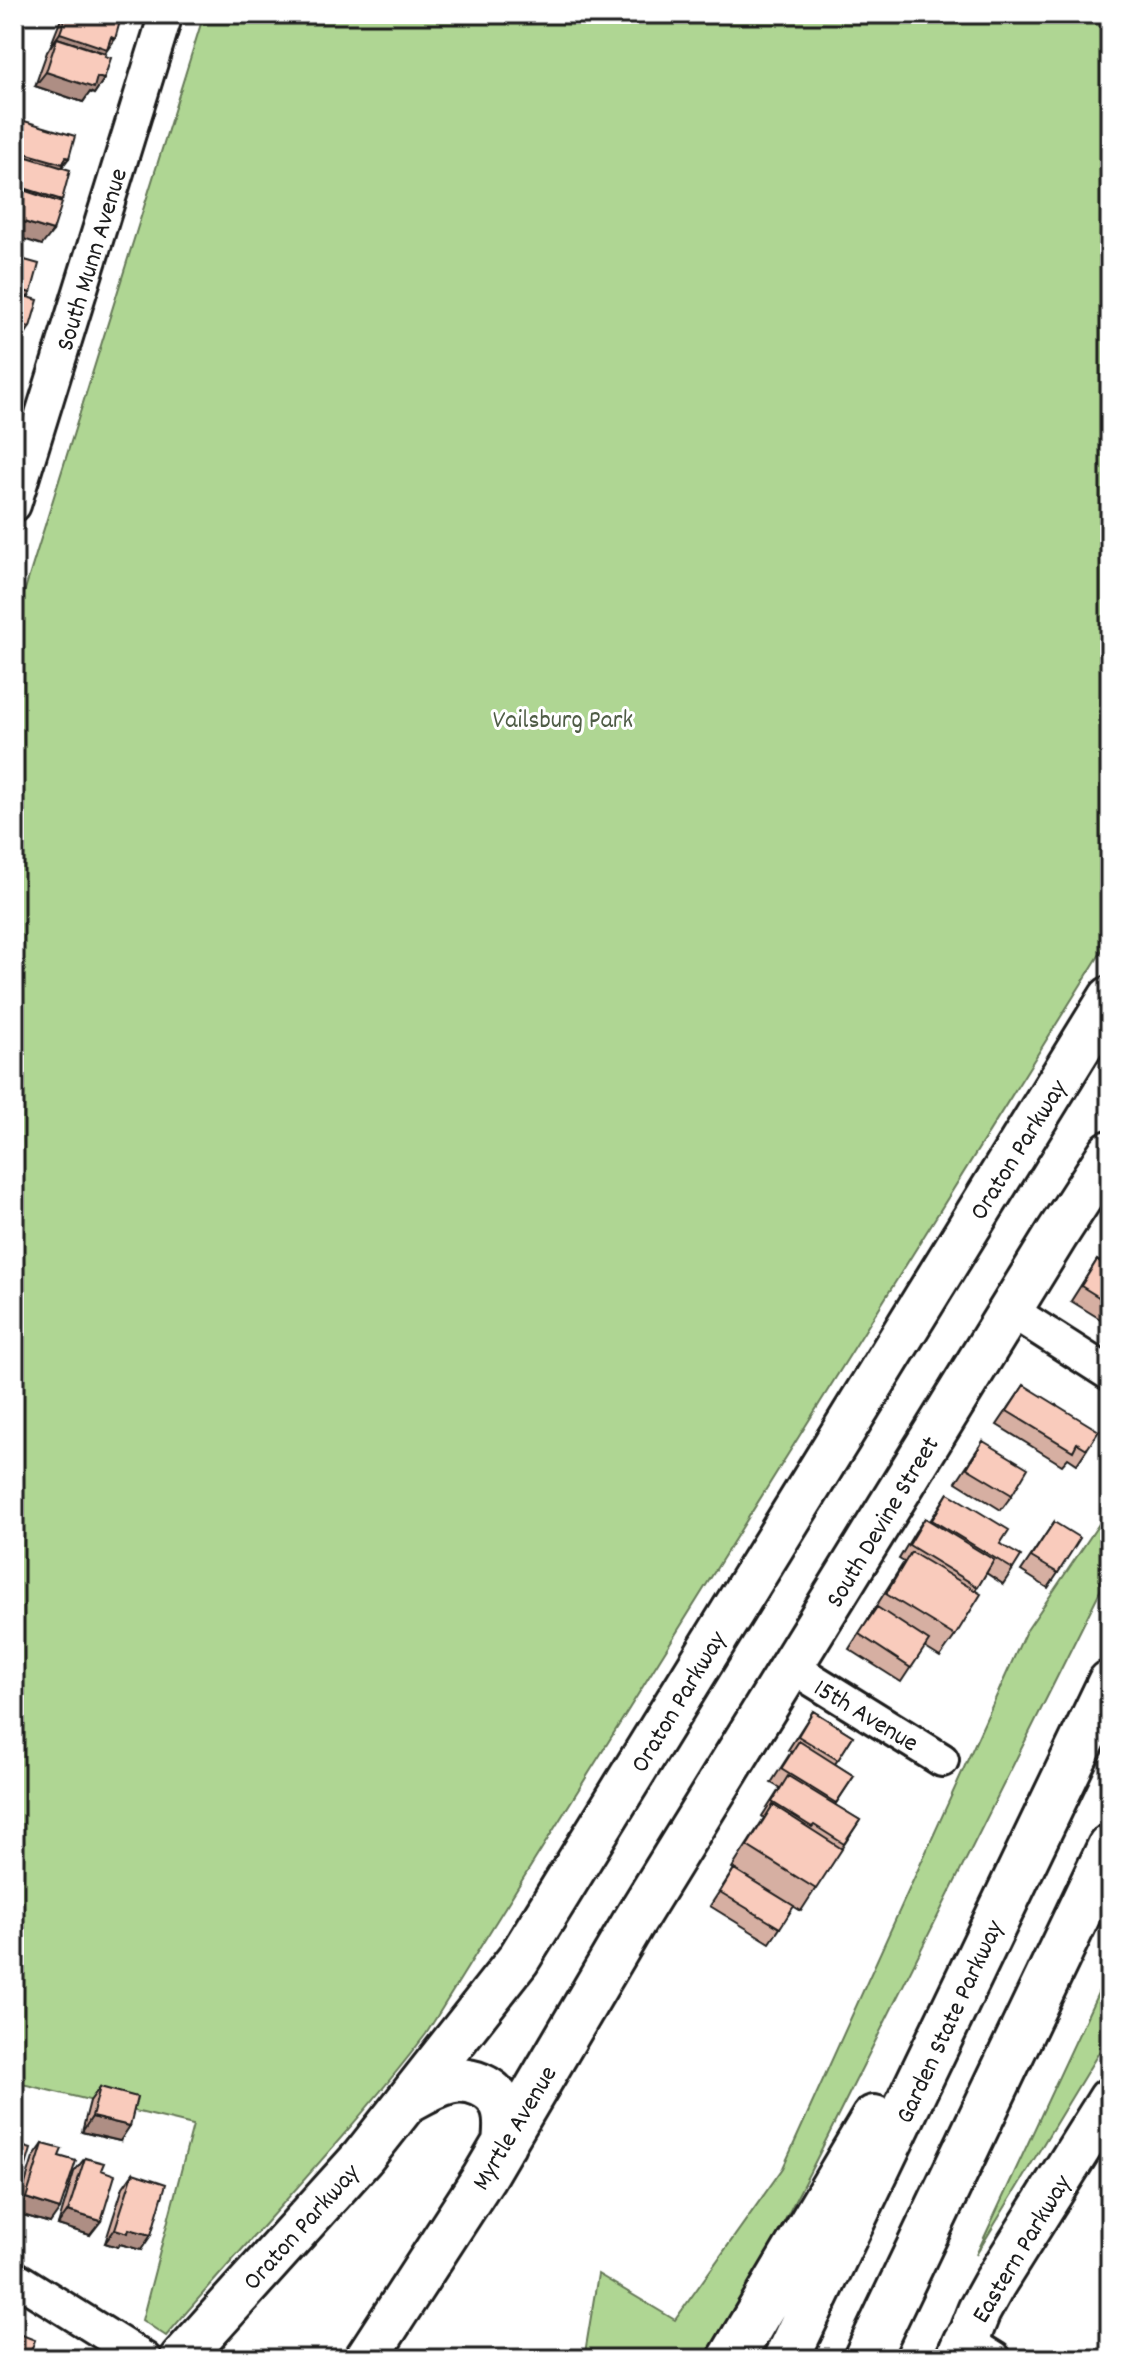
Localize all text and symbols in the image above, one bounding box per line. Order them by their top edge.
street label: South Munn Avenue [48,164,139,356]
park label: Vailsburg Park [493,703,633,740]
street label: Oraton Parkway [962,1073,1078,1228]
street label: South Devine Street [818,1429,950,1616]
street label: Oraton Parkway [623,1624,737,1781]
street label: 15th Avenue [806,1671,925,1763]
street label: Garden State Parkway [888,1914,1015,2130]
street label: Myrtle Avenue [464,2059,568,2198]
street label: Oraton Parkway [235,2156,370,2300]
street label: Eastern Parkway [964,2168,1082,2331]

